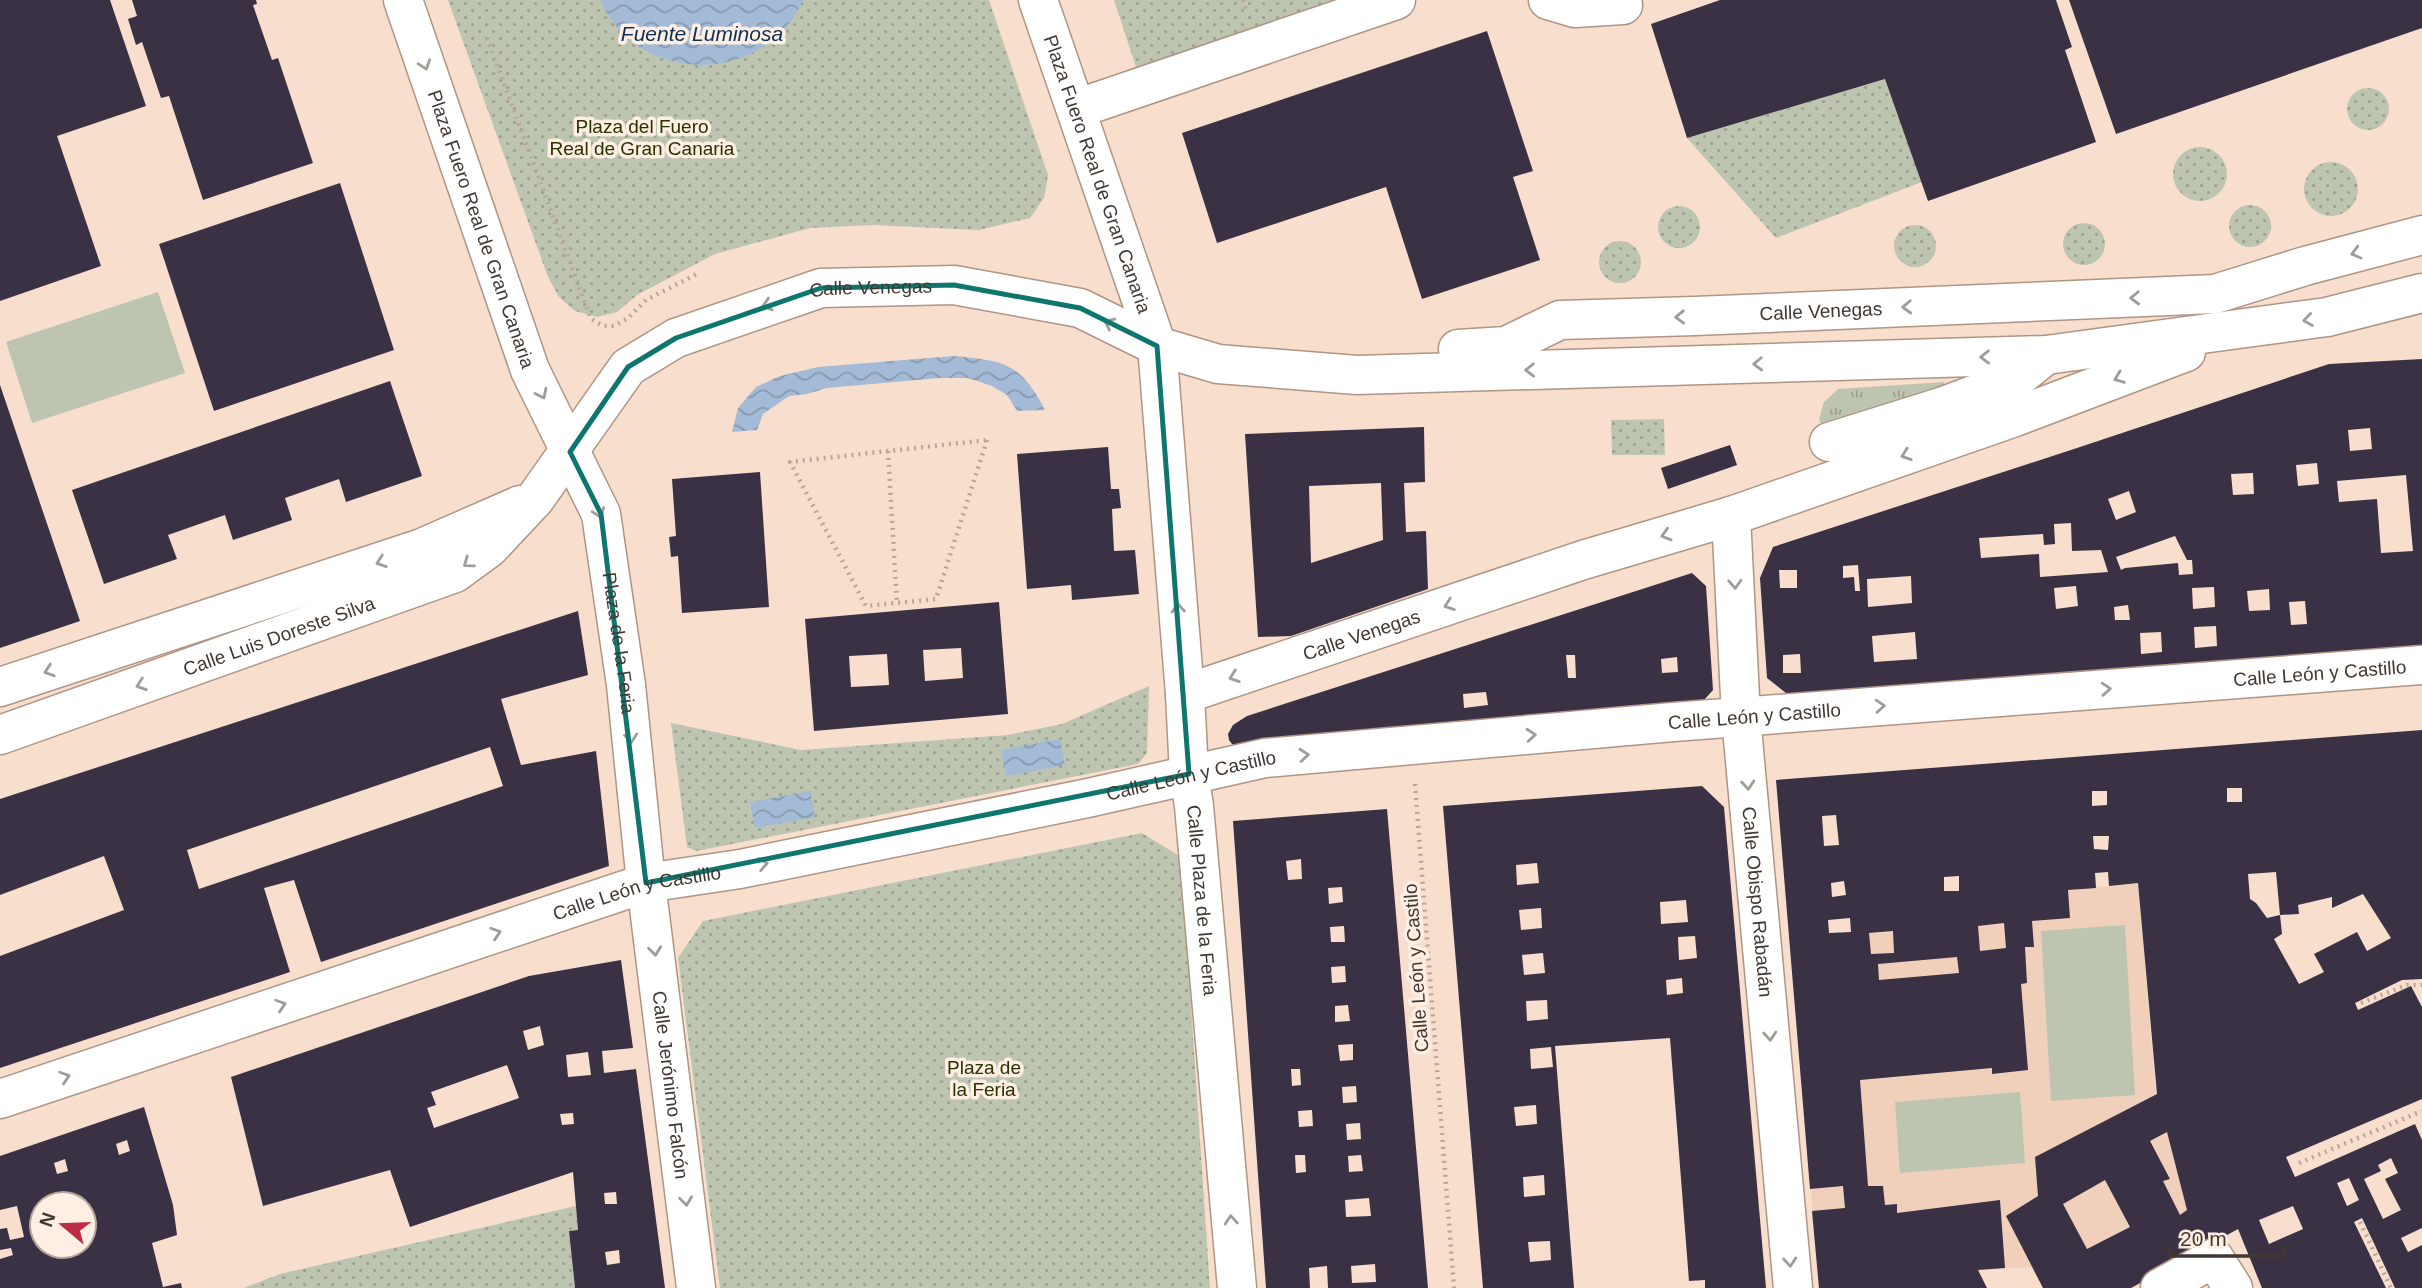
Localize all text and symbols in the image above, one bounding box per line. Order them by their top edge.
water label: Fuente Luminosa [621,22,783,45]
street label: Plaza Fuero Real de Gran Canaria [1040,32,1156,316]
one-way arrow [417,58,431,70]
street label: Plaza Fuero Real de Gran Canaria [424,87,539,371]
park label: Plaza del Fuero Real de Gran Canaria [550,116,735,159]
one-way arrow [2350,244,2362,259]
street label: Calle Venegas [807,275,932,302]
one-way arrow [2129,290,2140,305]
one-way arrow [762,297,774,312]
street label: Calle Venegas [1759,298,1883,324]
one-way arrow [1902,300,1913,315]
one-way arrow [1674,309,1685,325]
one-way arrow [2302,312,2314,327]
one-way arrow [1104,317,1116,331]
one-way arrow [1979,349,1990,365]
one-way arrow [1752,356,1763,371]
one-way arrow [1524,363,1535,378]
one-way arrow [2114,369,2126,383]
one-way arrow [533,387,547,399]
one-way arrow [1900,447,1912,461]
one-way arrow [590,507,605,519]
one-way arrow [1660,527,1672,542]
one-way arrow [376,554,388,568]
one-way arrow [463,555,476,567]
street label: Plaza de la Feria [599,571,639,715]
one-way arrow [1727,578,1742,589]
street label: Calle Luis Doreste Silva [180,592,378,679]
one-way arrow [1444,597,1456,611]
one-way arrow [1171,602,1186,613]
street label: Calle Venegas [1300,605,1423,664]
street label: Calle León y Castillo [2232,656,2407,690]
one-way arrow [43,663,55,677]
one-way arrow [1228,669,1240,683]
one-way arrow [136,677,148,691]
one-way arrow [2101,682,2112,697]
street label: Calle León y Castillo [1667,699,1842,733]
one-way arrow [1874,699,1885,714]
one-way arrow [1526,728,1537,743]
one-way arrow [624,732,639,744]
street label: Calle León y Castillo [1104,747,1277,804]
one-way arrow [1299,748,1310,763]
one-way arrow [1740,780,1755,791]
street label: Calle Plaza de la Feria [1183,804,1221,997]
street label: Calle Obispo Rabadán [1739,806,1777,998]
one-way arrow [757,858,769,873]
street label: Calle León y Castillo [550,861,722,924]
street label: Calle León y Castilo [1400,883,1432,1053]
one-way arrow [490,927,502,941]
one-way arrow [647,945,662,957]
street label: Calle Jerónimo Falcón [649,990,693,1180]
one-way arrow [274,999,286,1013]
one-way arrow [1762,1031,1777,1042]
park label: Plaza de la Feria [947,1057,1021,1100]
one-way arrow [58,1071,70,1085]
north arrow [28,1190,98,1260]
one-way arrow [678,1195,693,1207]
text: N [35,1210,60,1230]
one-way arrow [1224,1214,1239,1225]
scale bar [2170,1214,2284,1258]
text: 20 m [2180,1227,2227,1250]
one-way arrow [1782,1257,1797,1268]

